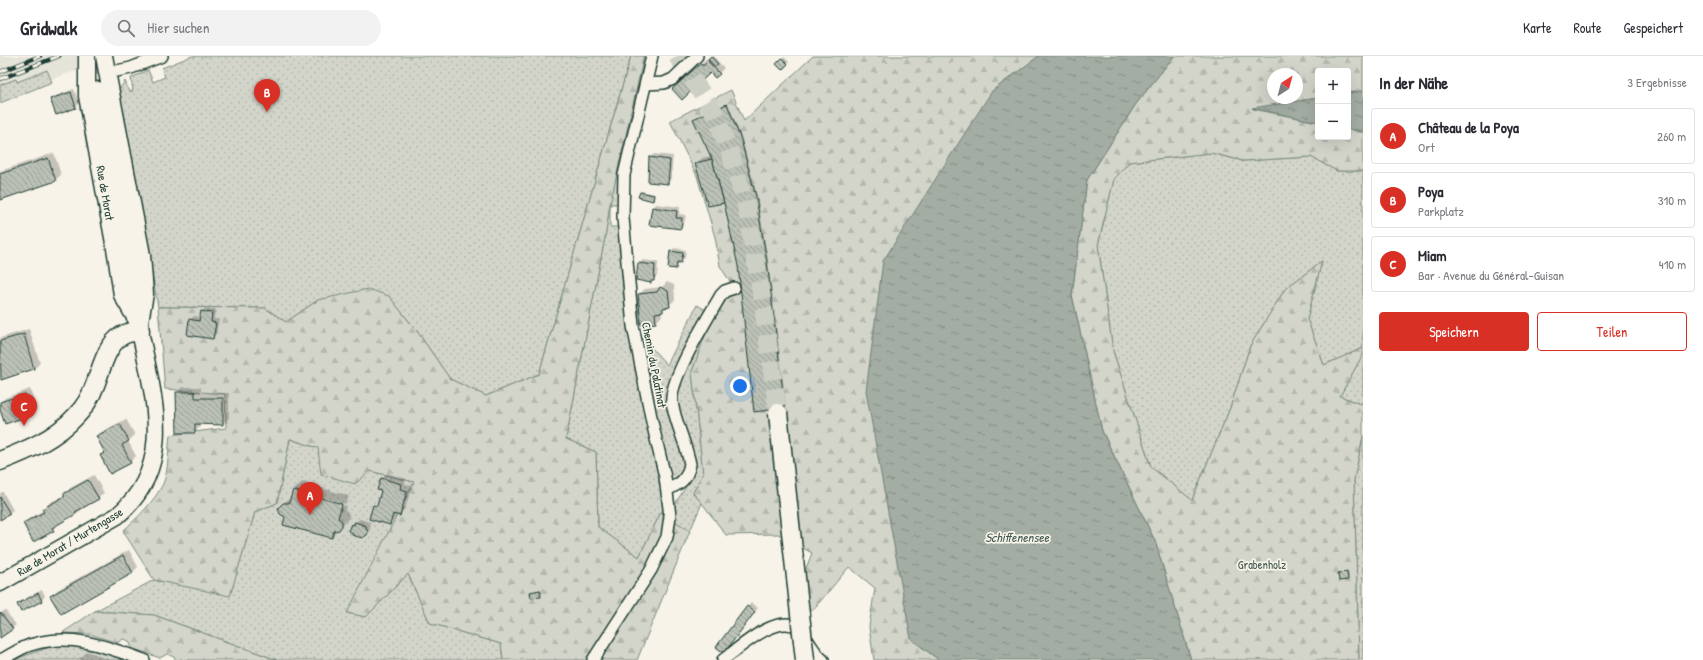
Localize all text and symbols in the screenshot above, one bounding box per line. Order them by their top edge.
search box [101,10,381,46]
text: Gridwalk [20,15,77,41]
icon: search [115,17,137,39]
text: Hier suchen [147,17,210,38]
text: Karte [1523,18,1552,37]
text: Route [1574,18,1602,37]
text: Gespeichert [1624,18,1683,37]
north arrow [1267,68,1303,104]
map controls [1315,68,1351,140]
button: + [1315,68,1351,104]
text: In der Nähe [1379,71,1448,94]
text: 3 Ergebnisse [1627,73,1687,91]
pin: B [254,79,280,112]
button: − [1315,104,1351,140]
text: Château de la Poya [1418,117,1519,138]
text: A [1390,127,1396,145]
text: 260 m [1657,127,1686,145]
text: Ort [1418,138,1435,156]
street label: Rue de Morat [92,164,119,223]
text: Poya [1418,181,1444,202]
text: B [1390,191,1396,209]
text: 310 m [1658,191,1686,209]
text: Parkplatz [1418,202,1464,220]
text: Miam [1418,245,1446,266]
text: C [1389,255,1397,273]
text: 410 m [1659,255,1686,273]
text: Bar · Avenue du Général-Guisan [1418,266,1564,284]
button: Speichern [1379,312,1529,351]
button: Teilen [1537,312,1687,351]
street label: Chemin du Palatinat [638,321,671,410]
your location [730,376,750,396]
pin: C [11,393,37,426]
pin: A [297,482,323,515]
street label: Rue de Morat / Murtengasse [14,503,126,580]
water label: Schiffenensee [985,528,1050,546]
park label: Grabenholz [1238,556,1286,573]

